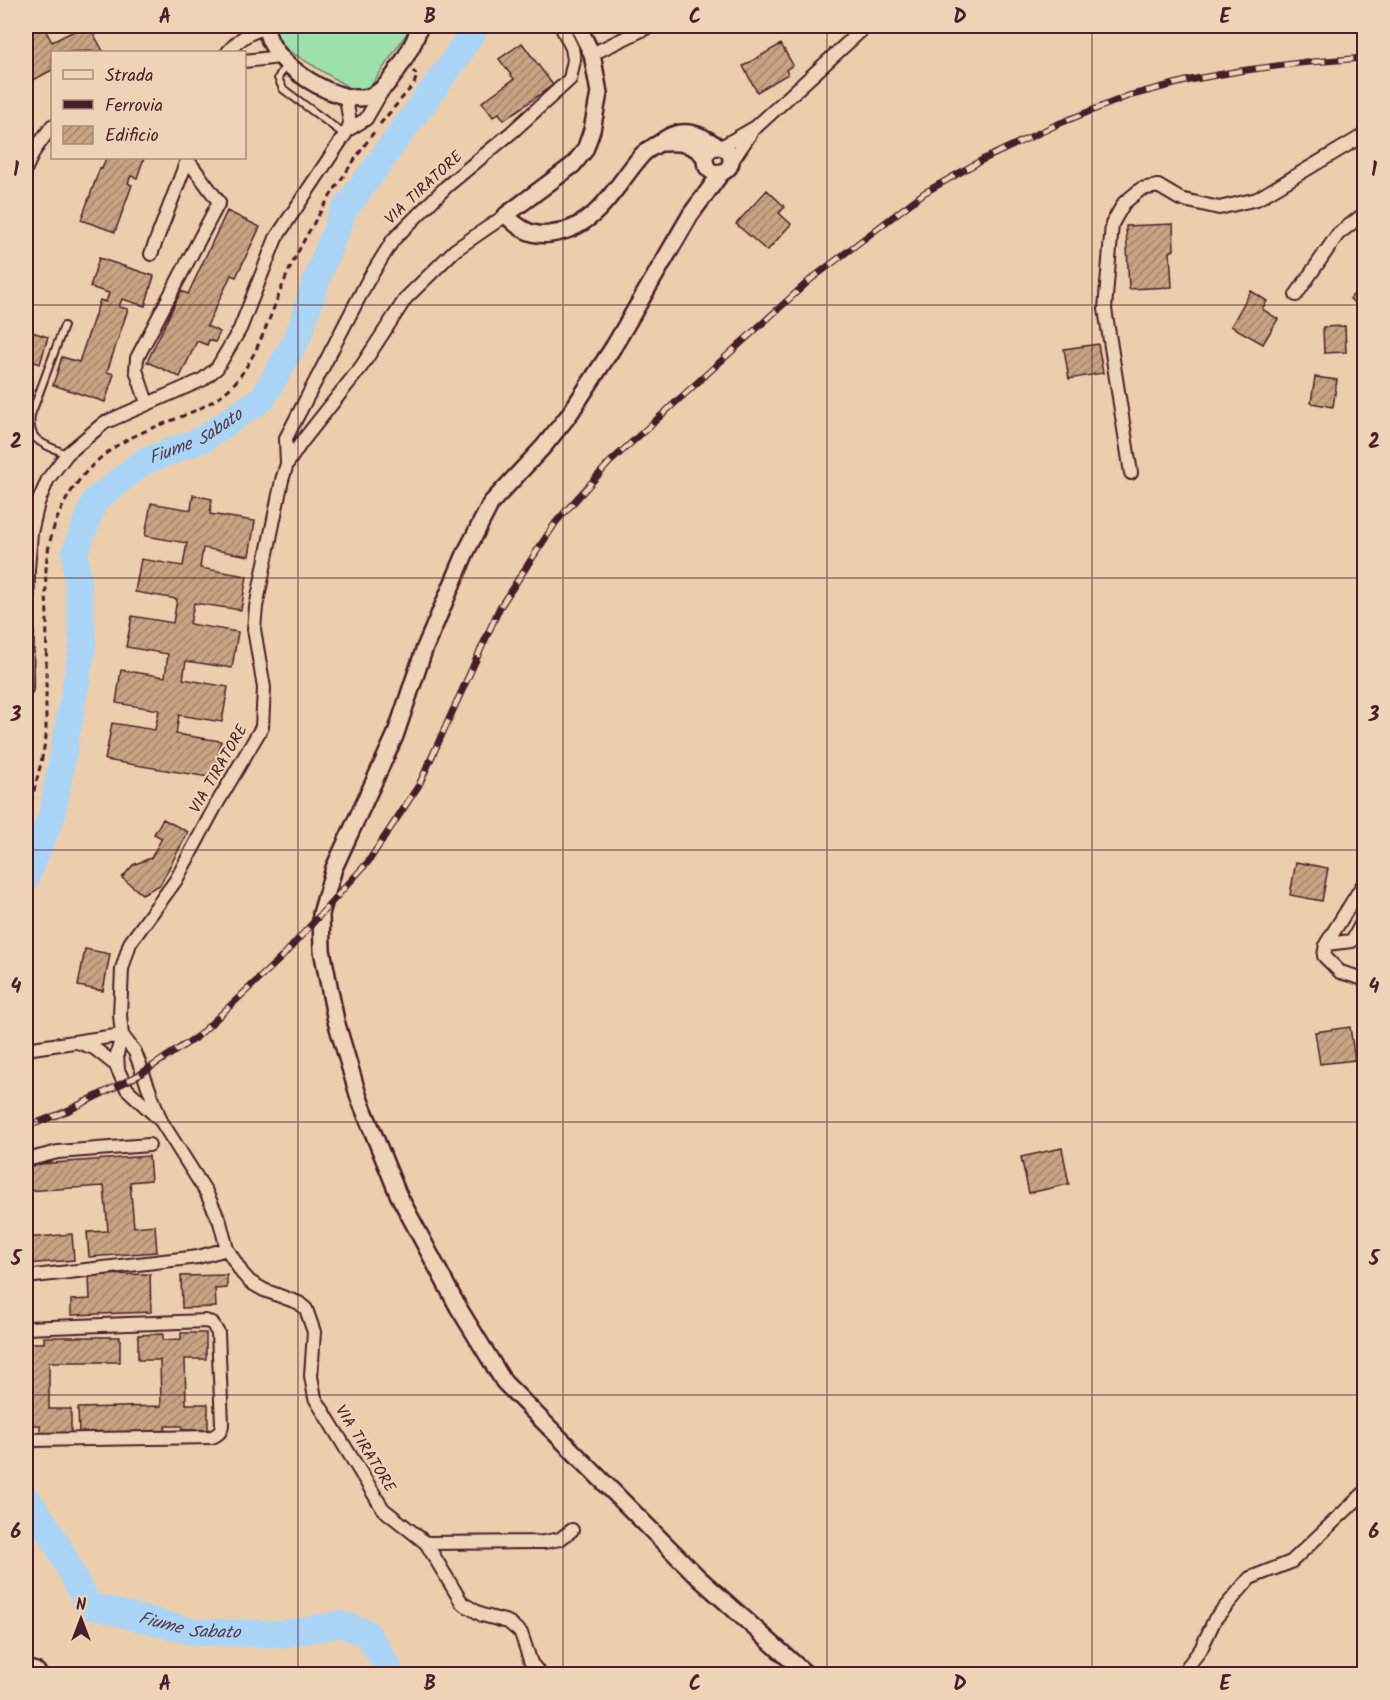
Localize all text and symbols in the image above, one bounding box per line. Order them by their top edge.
text: A [159,2,171,34]
text: B [424,2,436,34]
text: C [689,2,701,34]
text: D [953,2,967,34]
text: E [1219,2,1231,34]
legend [51,51,246,159]
text: Strada [105,62,153,91]
text: Ferrovia [105,92,163,121]
text: Edificio [105,122,159,151]
street label: VIA TIRATORE [379,145,469,231]
text: 1 [13,155,19,187]
text: 1 [1371,155,1377,187]
water label: Fiume Sabato [145,400,251,473]
text: 2 [10,427,22,459]
text: 2 [1368,427,1380,459]
text: 3 [10,700,22,732]
text: 3 [1368,700,1380,732]
street label: VIA TIRATORE [183,719,255,818]
text: 4 [11,972,22,1004]
text: 4 [1369,972,1380,1004]
text: 5 [10,1244,23,1276]
text: 5 [1368,1244,1381,1276]
street label: VIA TIRATORE [328,1400,402,1498]
text: 6 [11,1517,22,1549]
text: 6 [1369,1517,1380,1549]
north arrow [51,1589,111,1649]
text: N [76,1593,86,1618]
water label: Fiume Sabato [135,1604,242,1648]
text: A [159,1669,171,1700]
text: B [424,1669,436,1700]
text: C [689,1669,701,1700]
text: D [953,1669,967,1700]
text: E [1219,1669,1231,1700]

